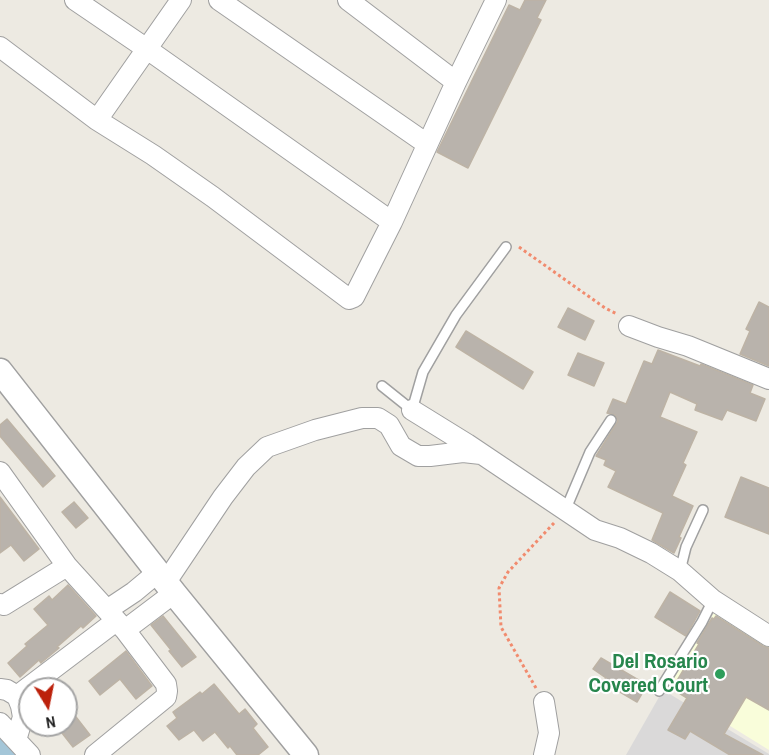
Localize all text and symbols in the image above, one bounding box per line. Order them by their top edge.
place label: Del Rosario Covered Court [588,649,708,699]
marker: Del Rosario Covered Court [713,667,727,681]
north arrow [18,677,78,737]
text: N [44,711,57,734]

